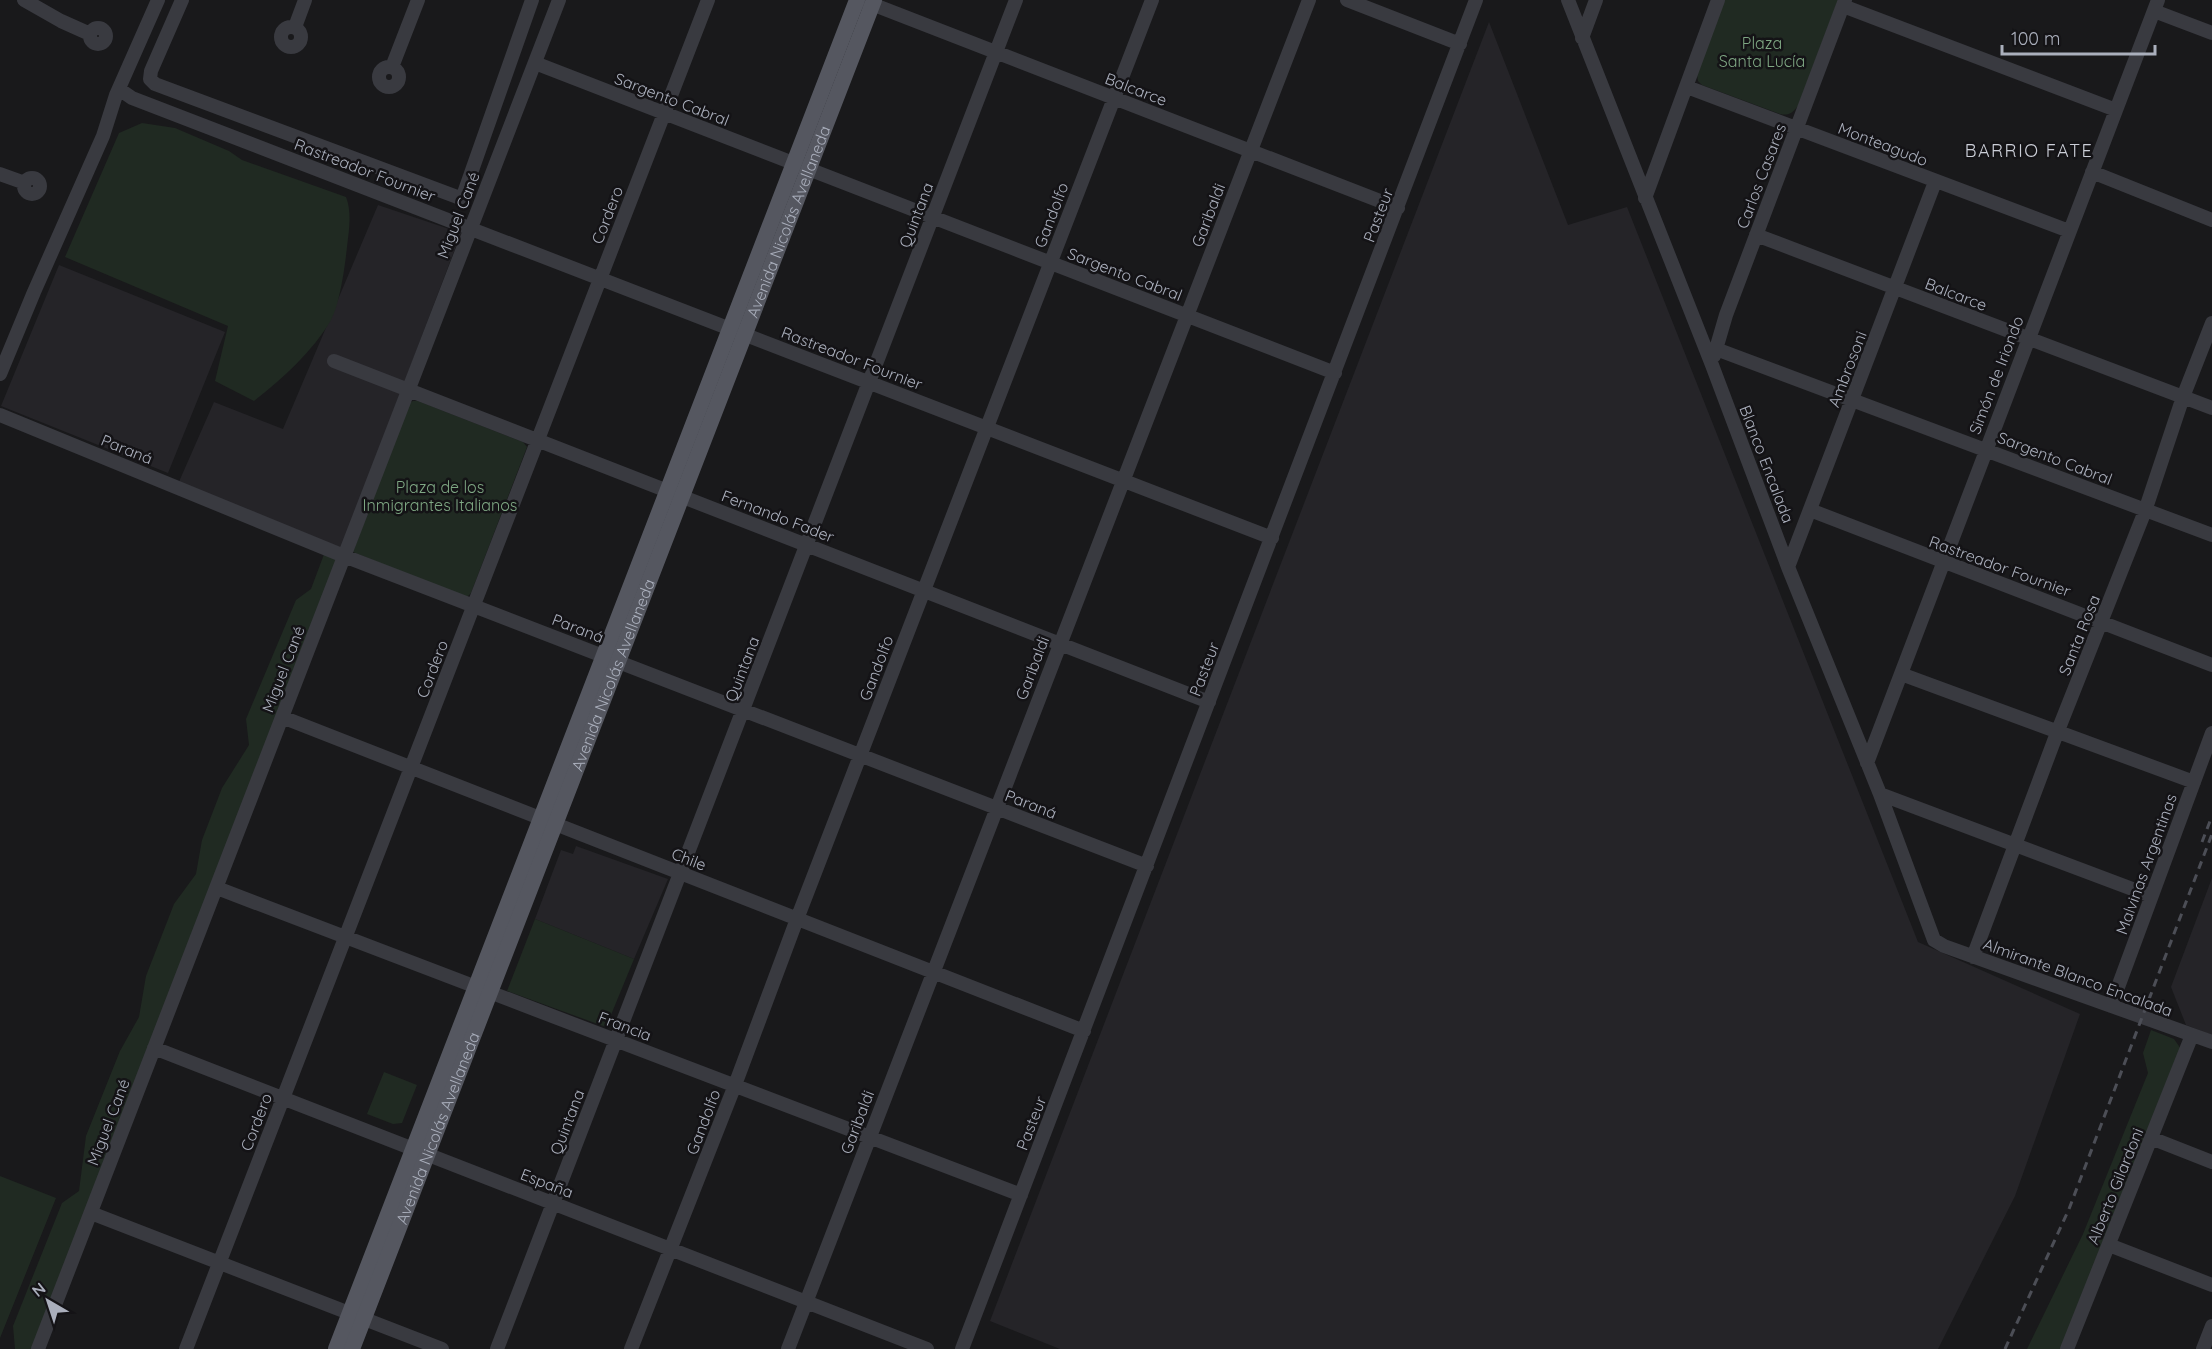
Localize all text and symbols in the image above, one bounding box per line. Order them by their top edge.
scale bar [2002,18,2155,56]
text: 100 m [2011,27,2060,50]
park label: Plaza Santa Lucía [1719,33,1805,71]
street label: Sargento Cabral [612,68,732,130]
street label: Balcarce [1102,68,1170,110]
street label: Monteagudo [1835,118,1931,170]
street label: Carlos Casares [1732,121,1790,231]
street label: Avenida Nicolás Avellaneda [742,123,834,320]
street label: Rastreador Fournier [292,134,438,206]
district label: BARRIO FATE [1965,139,2093,162]
street label: Miguel Cané [432,169,484,261]
street label: Quintana [894,180,938,250]
street label: Gandolfo [1029,180,1073,250]
street label: Garibaldi [1187,180,1229,250]
street label: Cordero [587,183,627,247]
street label: Pasteur [1359,185,1397,245]
street label: Sargento Cabral [1065,243,1185,305]
street label: Balcarce [1922,273,1990,315]
street label: Simón de Iriondo [1964,313,2028,437]
street label: Rastreador Fournier [779,322,925,394]
street label: Ambrosoni [1823,328,1871,410]
street label: Blanco Encalada [1735,402,1799,526]
street label: Sargento Cabral [1995,427,2115,489]
street label: Paraná [98,430,156,468]
park label: Plaza de los Inmigrantes Italianos [363,477,517,515]
street label: Fernando Fader [719,485,837,547]
street label: Rastreador Fournier [1926,531,2074,601]
street label: Avenida Nicolás Avellaneda [567,576,659,774]
street label: Santa Rosa [2054,592,2104,678]
street label: Paraná [549,609,607,647]
street label: Miguel Cané [257,623,309,715]
street label: Gandolfo [854,633,898,703]
street label: Garibaldi [1011,633,1053,703]
street label: Quintana [720,634,764,704]
street label: Cordero [412,637,452,701]
street label: Pasteur [1185,639,1223,699]
street label: Paraná [1002,785,1060,823]
street label: Malvinas Argentinas [2111,791,2181,937]
street label: Chile [669,843,709,875]
street label: Almirante Blanco Encalada [1981,933,2175,1021]
street label: Francia [596,1007,654,1045]
street label: Avenida Nicolás Avellaneda [391,1029,484,1227]
street label: Miguel Cané [82,1076,134,1168]
street label: Quintana [545,1087,589,1157]
street label: Gandolfo [681,1087,725,1157]
street label: Garibaldi [836,1087,878,1157]
street label: Cordero [236,1090,276,1154]
street label: Pasteur [1012,1093,1050,1153]
street label: Alberto Gilardoni [2082,1125,2148,1247]
street label: España [518,1164,576,1202]
north arrow [18,1271,78,1331]
text: N [28,1278,49,1301]

